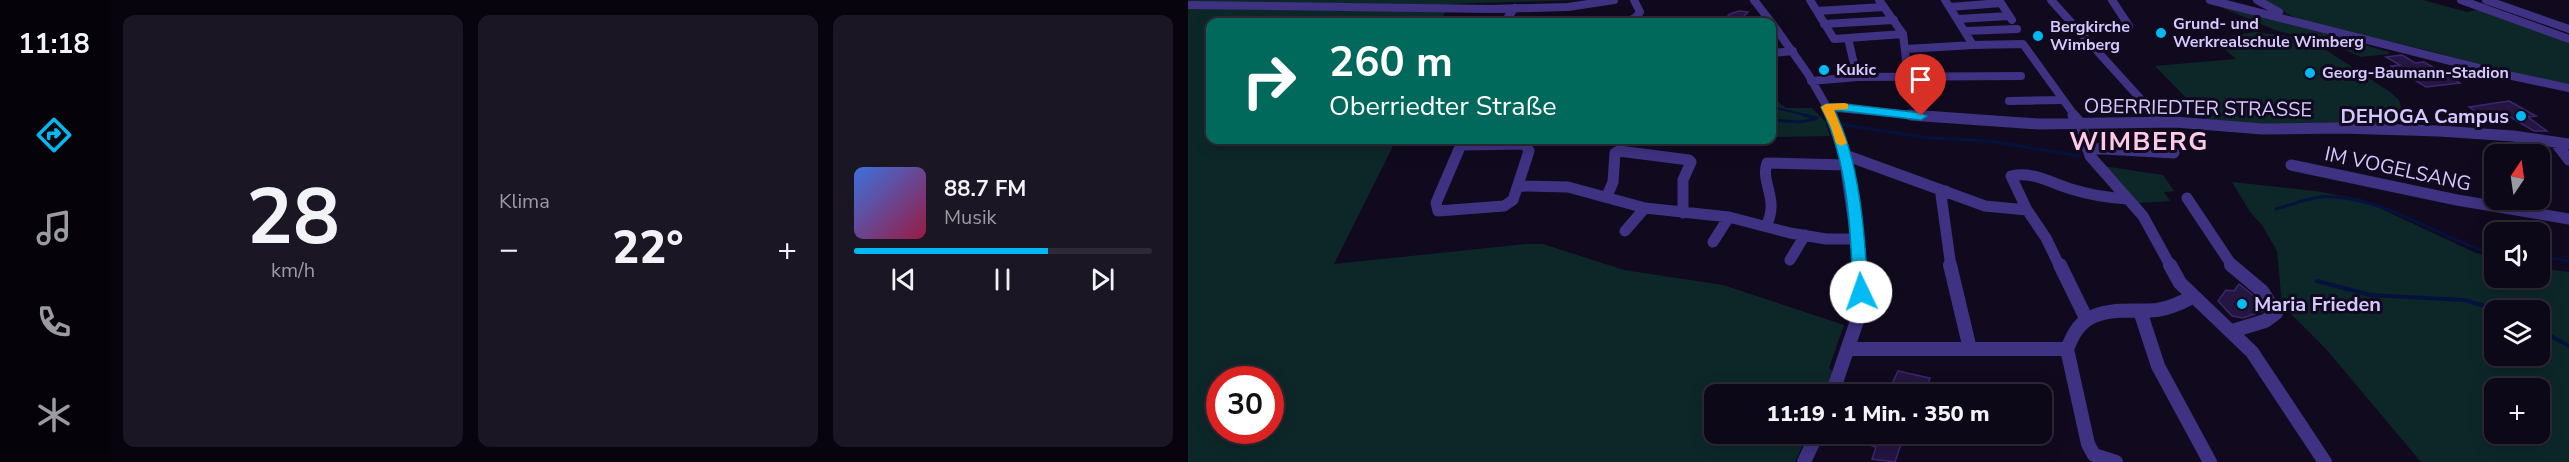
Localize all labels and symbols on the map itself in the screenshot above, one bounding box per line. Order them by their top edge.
place label: Grund- und Werkrealschule Wimberg [2173,13,2364,53]
place label: Bergkirche Wimberg [2050,16,2130,56]
marker: Grund- und Werkrealschule Wimberg [2154,26,2168,40]
marker: Bergkirche Wimberg [2031,29,2045,43]
pin [1895,54,1946,116]
place label: Kukic [1836,59,1876,81]
place label: Georg-Baumann-Stadion [2322,62,2509,84]
marker: Kukic [1817,63,1831,77]
marker: Georg-Baumann-Stadion [2303,66,2317,80]
street label: OBERRIEDTER STRASSE [2084,93,2312,123]
place label: DEHOGA Campus [2341,103,2509,130]
marker: DEHOGA Campus [2514,109,2528,123]
district label: WIMBERG [2069,124,2209,159]
street label: IM VOGELSANG [2322,140,2474,198]
north arrow [2484,144,2550,210]
position arrow [1829,260,1893,324]
place label: Maria Frieden [2254,291,2381,318]
marker: Maria Frieden [2235,297,2249,311]
speed limit sign: 30 [1206,366,1284,444]

